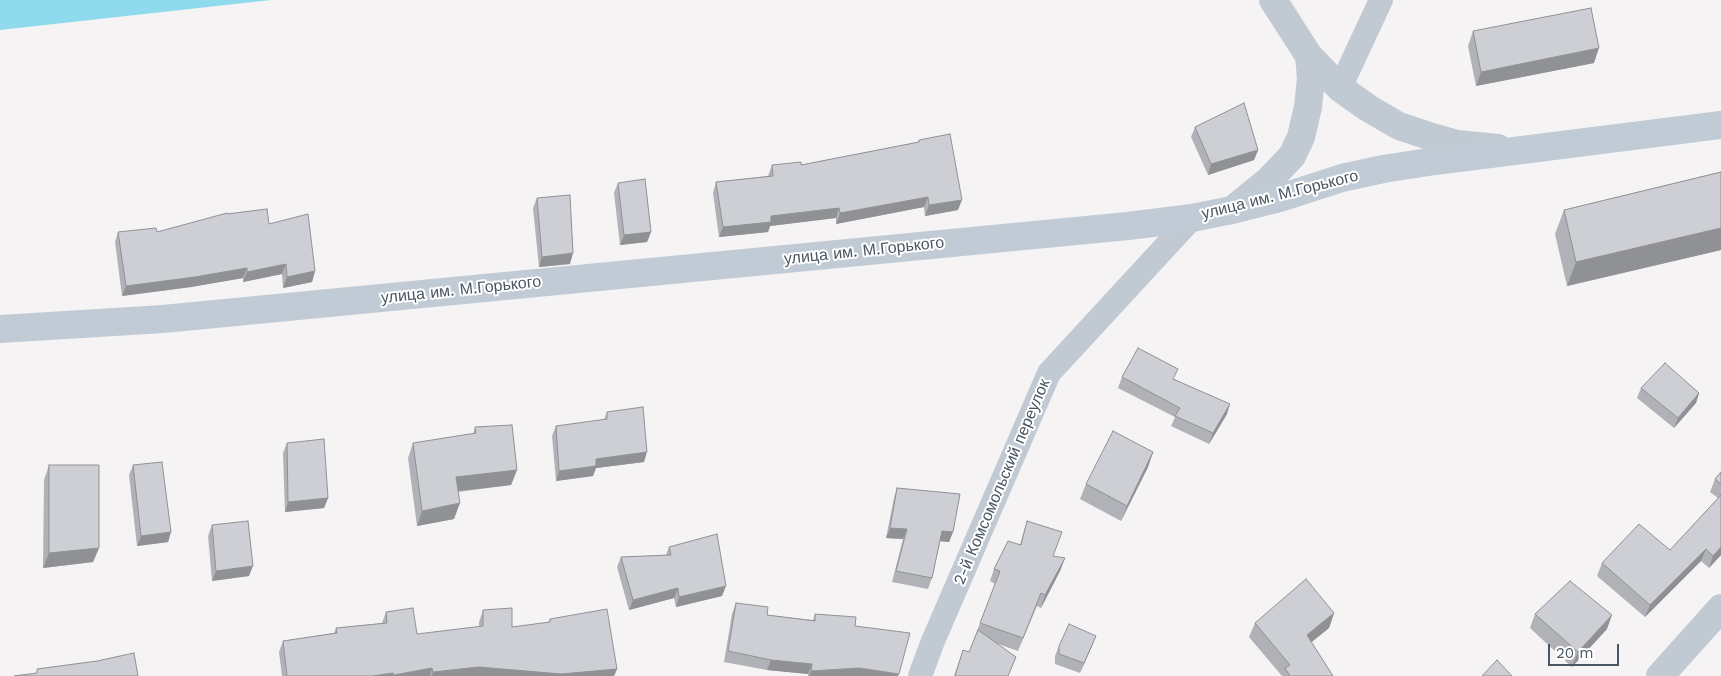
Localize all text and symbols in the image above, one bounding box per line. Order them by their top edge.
street label: улица им. М.Горького [1200,166,1360,224]
street label: улица им. М.Горького [783,233,945,269]
street label: улица им. М.Горького [380,272,542,308]
street label: 2-й Комсомольский переулок [950,376,1054,588]
scale bar [1551,634,1622,666]
text: 20 m [1556,644,1594,662]

